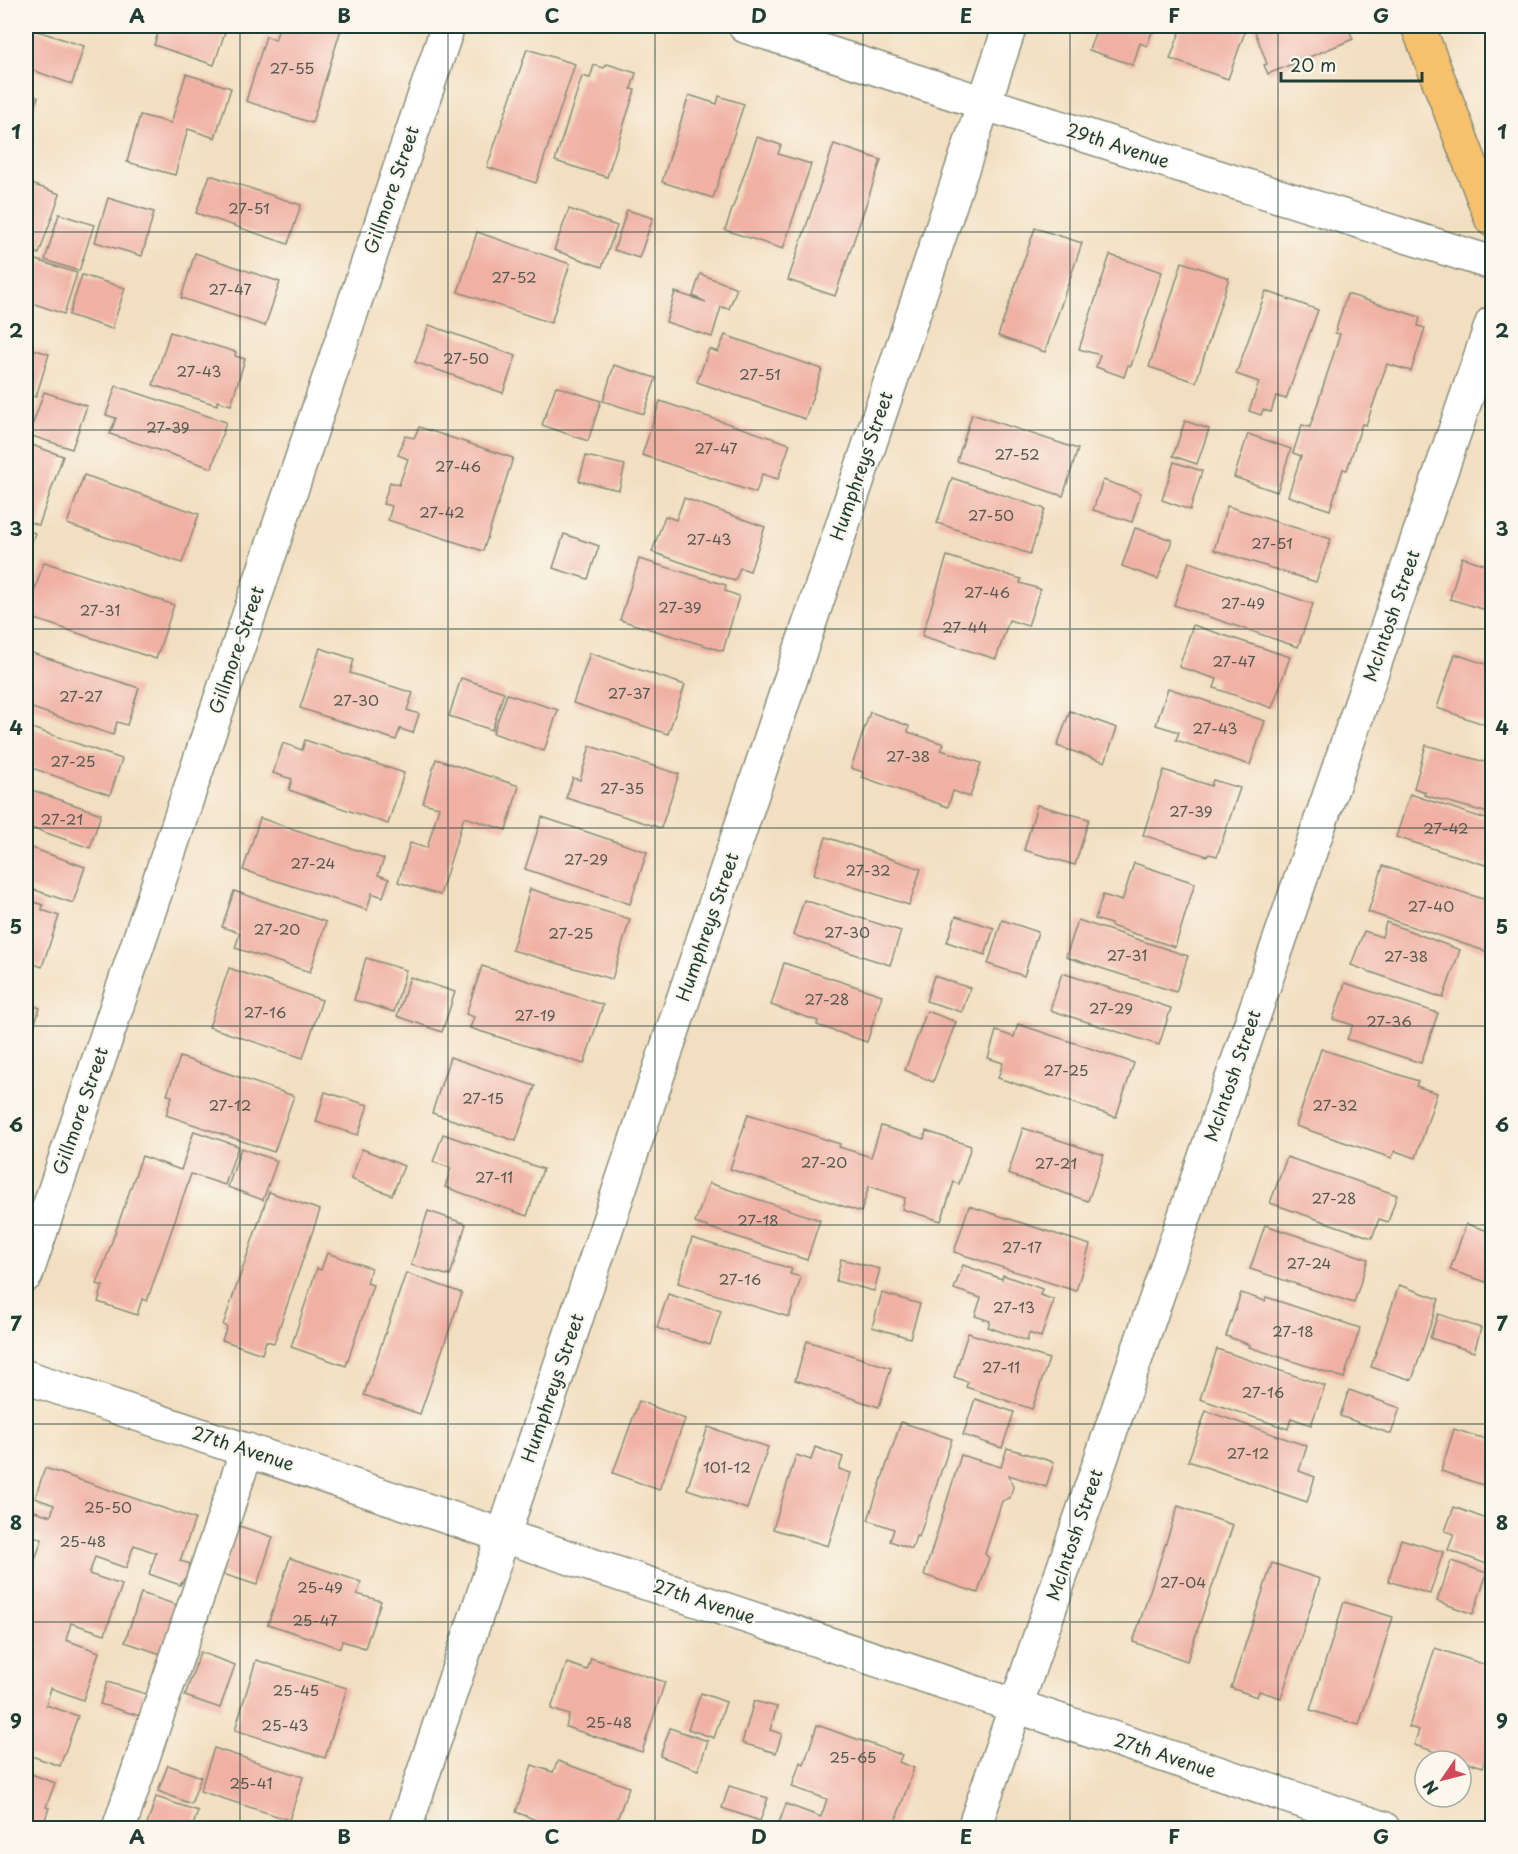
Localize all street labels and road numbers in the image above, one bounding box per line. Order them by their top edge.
street label: 29th Avenue [1063,115,1174,174]
street label: Gillmore Street [356,122,425,257]
street label: Humphreys Street [822,387,899,544]
street label: McIntosh Street [1355,546,1426,685]
street label: Gillmore Street [201,582,270,717]
street label: Humphreys Street [668,848,745,1005]
street label: McIntosh Street [1196,1006,1267,1145]
street label: Gillmore Street [45,1043,114,1178]
street label: Humphreys Street [513,1309,590,1466]
street label: 27th Avenue [189,1418,298,1477]
street label: McIntosh Street [1038,1465,1109,1604]
street label: 27th Avenue [650,1571,759,1630]
street label: 27th Avenue [1111,1725,1220,1784]

